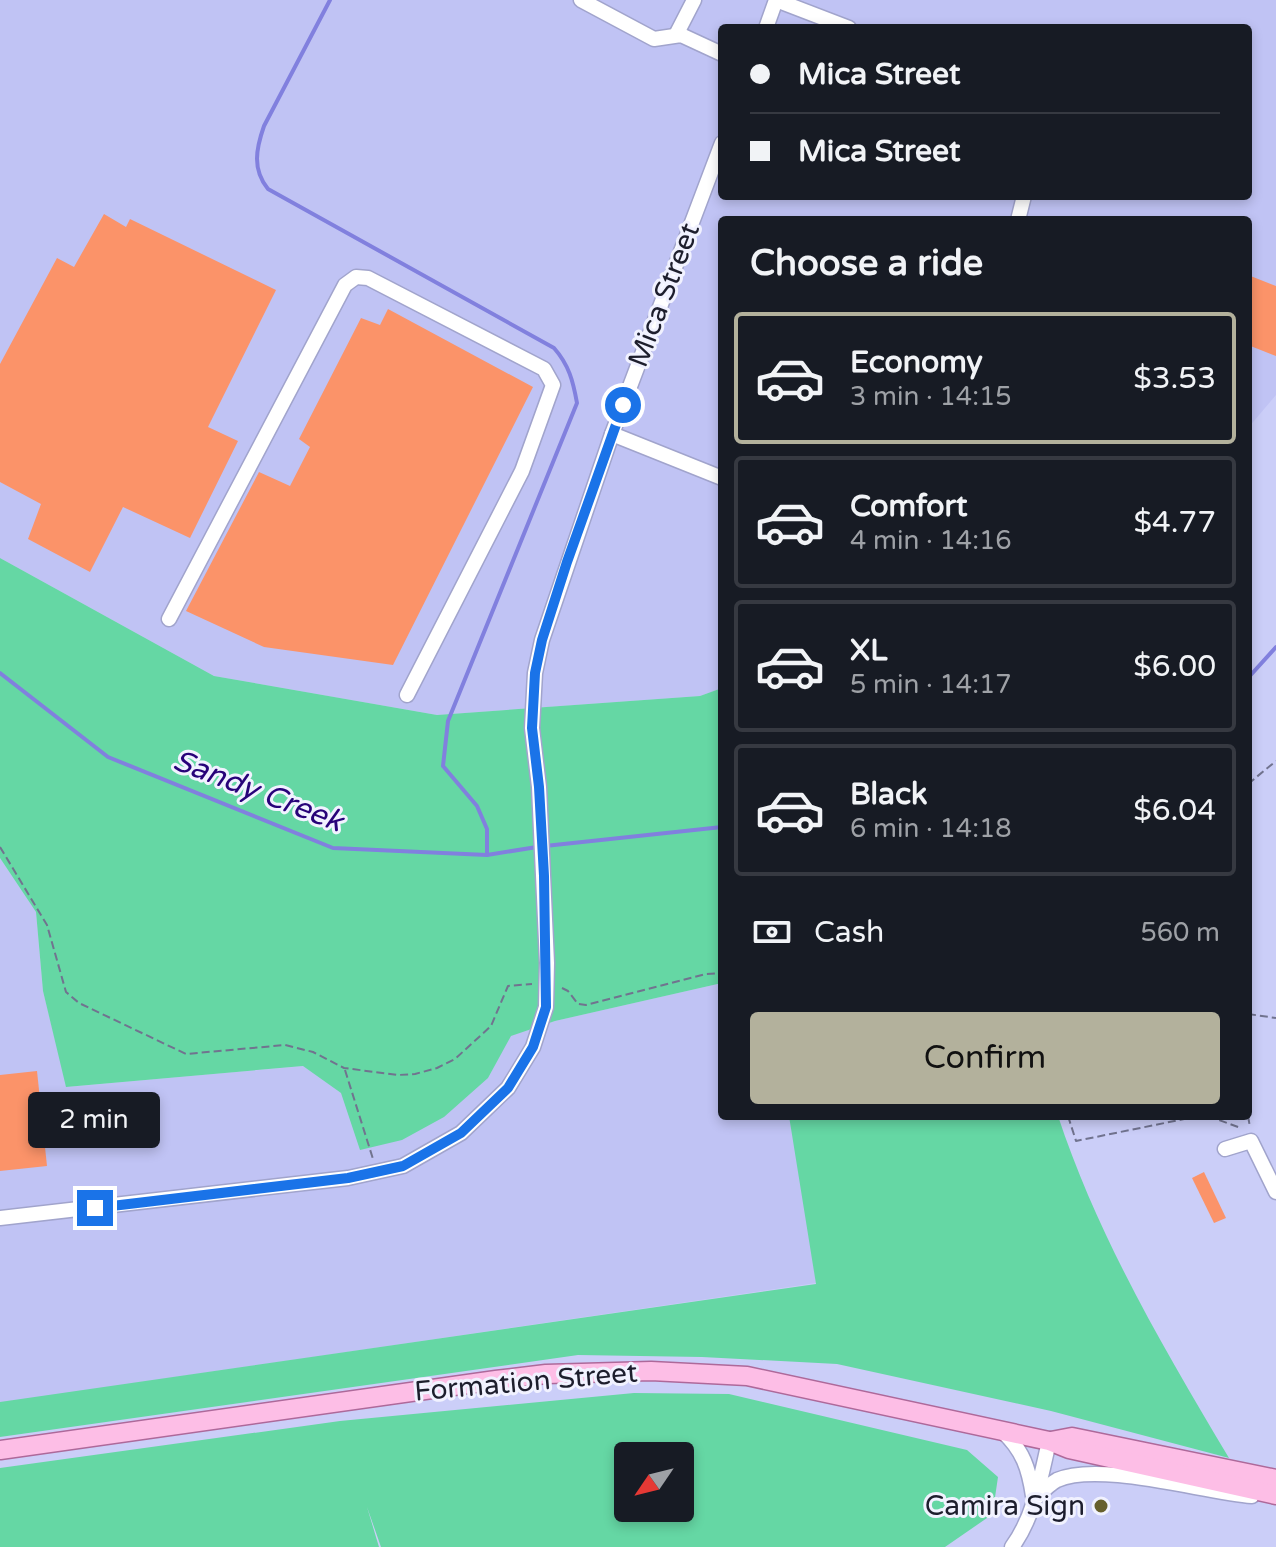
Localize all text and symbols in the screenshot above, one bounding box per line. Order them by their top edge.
text: Mica Street [798,56,961,93]
text: Mica Street [798,133,961,170]
street label: Mica Street [621,218,707,372]
text: Choose a ride [750,242,983,285]
icon: car [754,342,826,414]
text: Economy [850,344,983,381]
text: $3.53 [1133,360,1216,397]
text: 3 min · 14:15 [850,381,1012,412]
route start [605,387,641,423]
icon: car [754,486,826,558]
text: Comfort [850,488,968,525]
text: $4.77 [1134,504,1216,541]
text: 4 min · 14:16 [850,525,1012,556]
icon: car [754,630,826,702]
text: XL [850,632,887,669]
text: $6.00 [1133,648,1216,685]
text: 5 min · 14:17 [850,669,1012,700]
water label: Sandy Creek [168,742,350,841]
icon: car [754,774,826,846]
text: Black [850,776,927,813]
text: $6.04 [1133,792,1216,829]
text: 6 min · 14:18 [850,813,1012,844]
icon: cash [750,910,794,954]
text: Cash [814,914,884,951]
text: 560 m [1140,917,1220,948]
button: Confirm [750,1012,1220,1104]
callout: 2 min [29,1092,161,1148]
text: 2 min [59,1104,129,1135]
route end [77,1190,113,1226]
street label: Formation Street [413,1355,639,1409]
north arrow [614,1442,694,1522]
map controls [614,1442,694,1522]
place label: Camira Sign [925,1489,1085,1523]
marker: Camira Sign [1092,1497,1110,1515]

